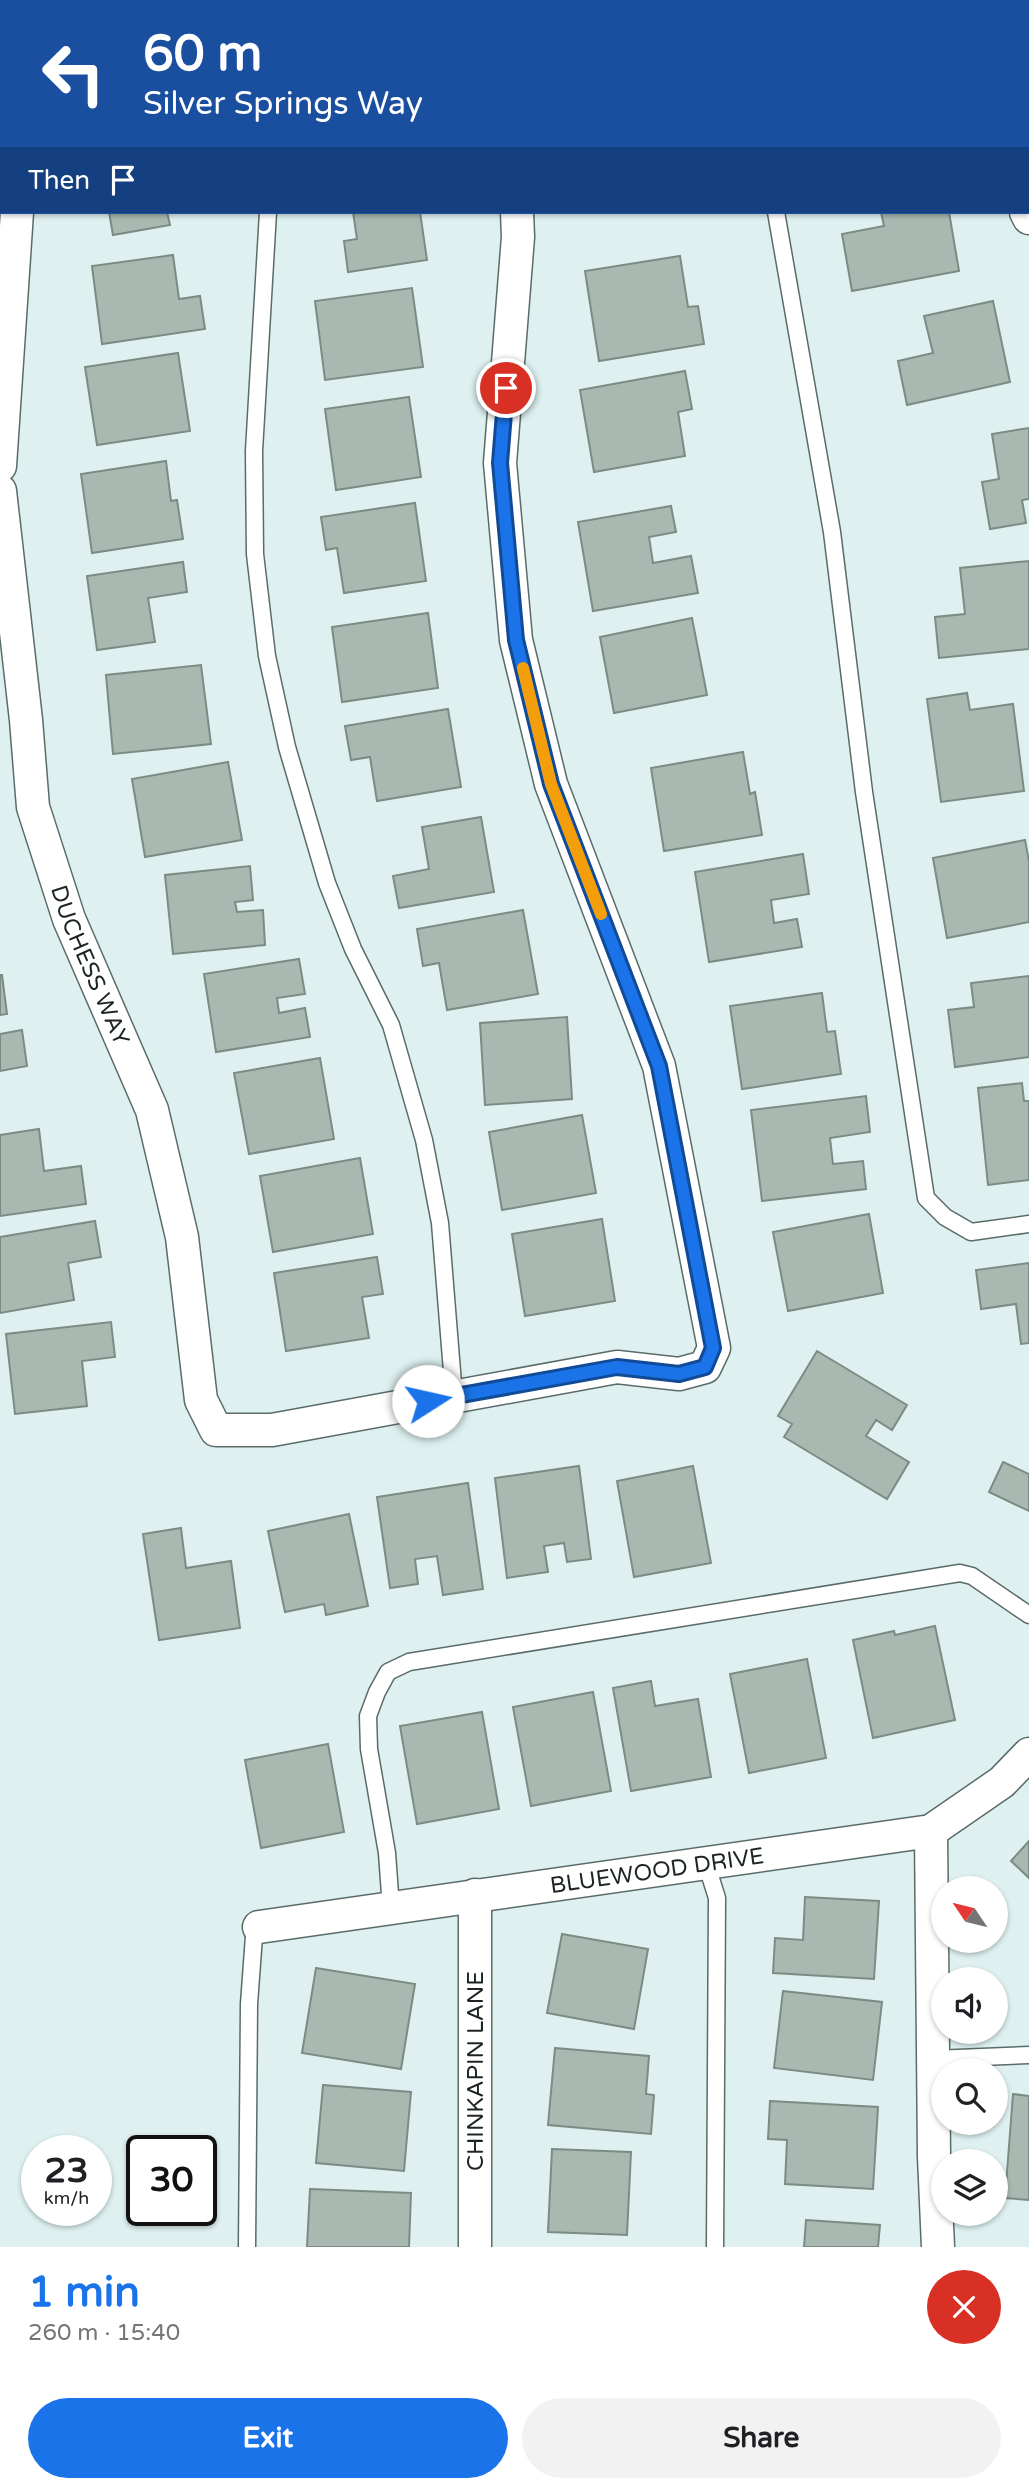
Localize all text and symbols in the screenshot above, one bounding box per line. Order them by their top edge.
text: 60 m [143,25,262,84]
icon: left [28,28,119,119]
text: Silver Springs Way [143,85,423,123]
icon: arrive [104,161,142,199]
text: Then [28,165,90,196]
pin [476,358,536,418]
icon: arrive [487,369,525,407]
street label: DUCHESS WAY [44,882,135,1050]
position arrow [391,1364,465,1438]
street label: BLUEWOOD DRIVE [548,1842,766,1900]
north arrow [931,1876,1008,1953]
map controls [931,1876,1008,2226]
button: sound [931,1967,1008,2044]
street label: CHINKAPIN LANE [462,1971,490,2171]
button: search [931,2058,1008,2135]
speed limit sign: 30 [126,2135,217,2226]
button: layers [931,2149,1008,2226]
text: 23 [45,2150,88,2192]
text: km/h [44,2187,89,2209]
text: 1 min [28,2267,140,2318]
button: close [927,2270,1001,2344]
text: 260 m · 15:40 [28,2319,180,2347]
button: Exit [28,2398,508,2478]
button: Share [522,2398,1001,2478]

